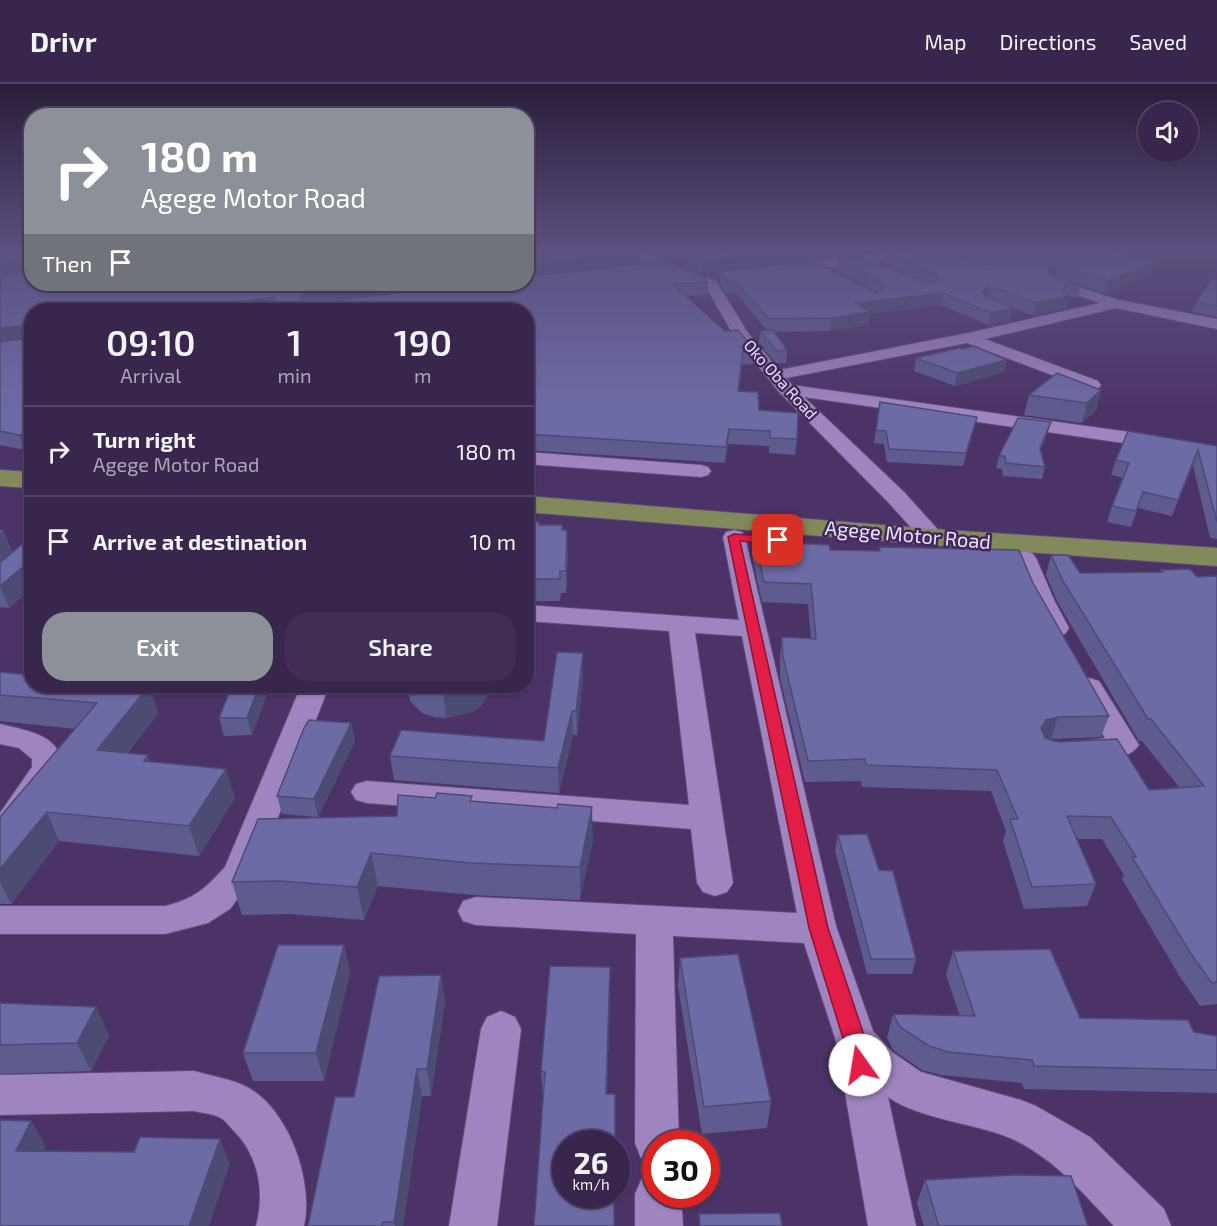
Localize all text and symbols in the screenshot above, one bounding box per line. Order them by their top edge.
text: Drivr [30,24,97,58]
text: Map [924,29,967,54]
text: Directions [1000,29,1096,54]
text: Saved [1129,29,1187,54]
map controls [1138,102,1198,162]
button: sound [1138,102,1198,162]
text: 180 m [141,130,258,180]
icon: right [42,132,120,210]
text: Agege Motor Road [141,181,366,213]
icon: arrive [104,246,137,279]
text: Then [42,250,92,276]
text: 09:10 [106,320,196,363]
text: 1 [287,320,302,363]
text: 190 [394,320,452,363]
street label: Oko Oba Road [740,335,822,423]
text: Arrival [120,363,181,387]
text: min [278,363,312,387]
text: m [414,363,432,387]
text: Turn right [93,426,195,452]
icon: right [42,435,75,468]
text: 180 m [456,438,516,464]
text: Agege Motor Road [93,452,260,476]
pin [752,514,803,565]
street label: Agege Motor Road [824,515,992,553]
icon: arrive [761,523,794,556]
icon: arrive [42,525,75,558]
text: Arrive at destination [93,528,307,554]
text: 10 m [470,528,516,554]
button: Exit [42,612,273,681]
button: Share [285,612,516,681]
position arrow [828,1033,892,1097]
speed limit sign: 30 [642,1130,720,1208]
text: 26 [573,1144,609,1180]
text: km/h [572,1175,610,1193]

